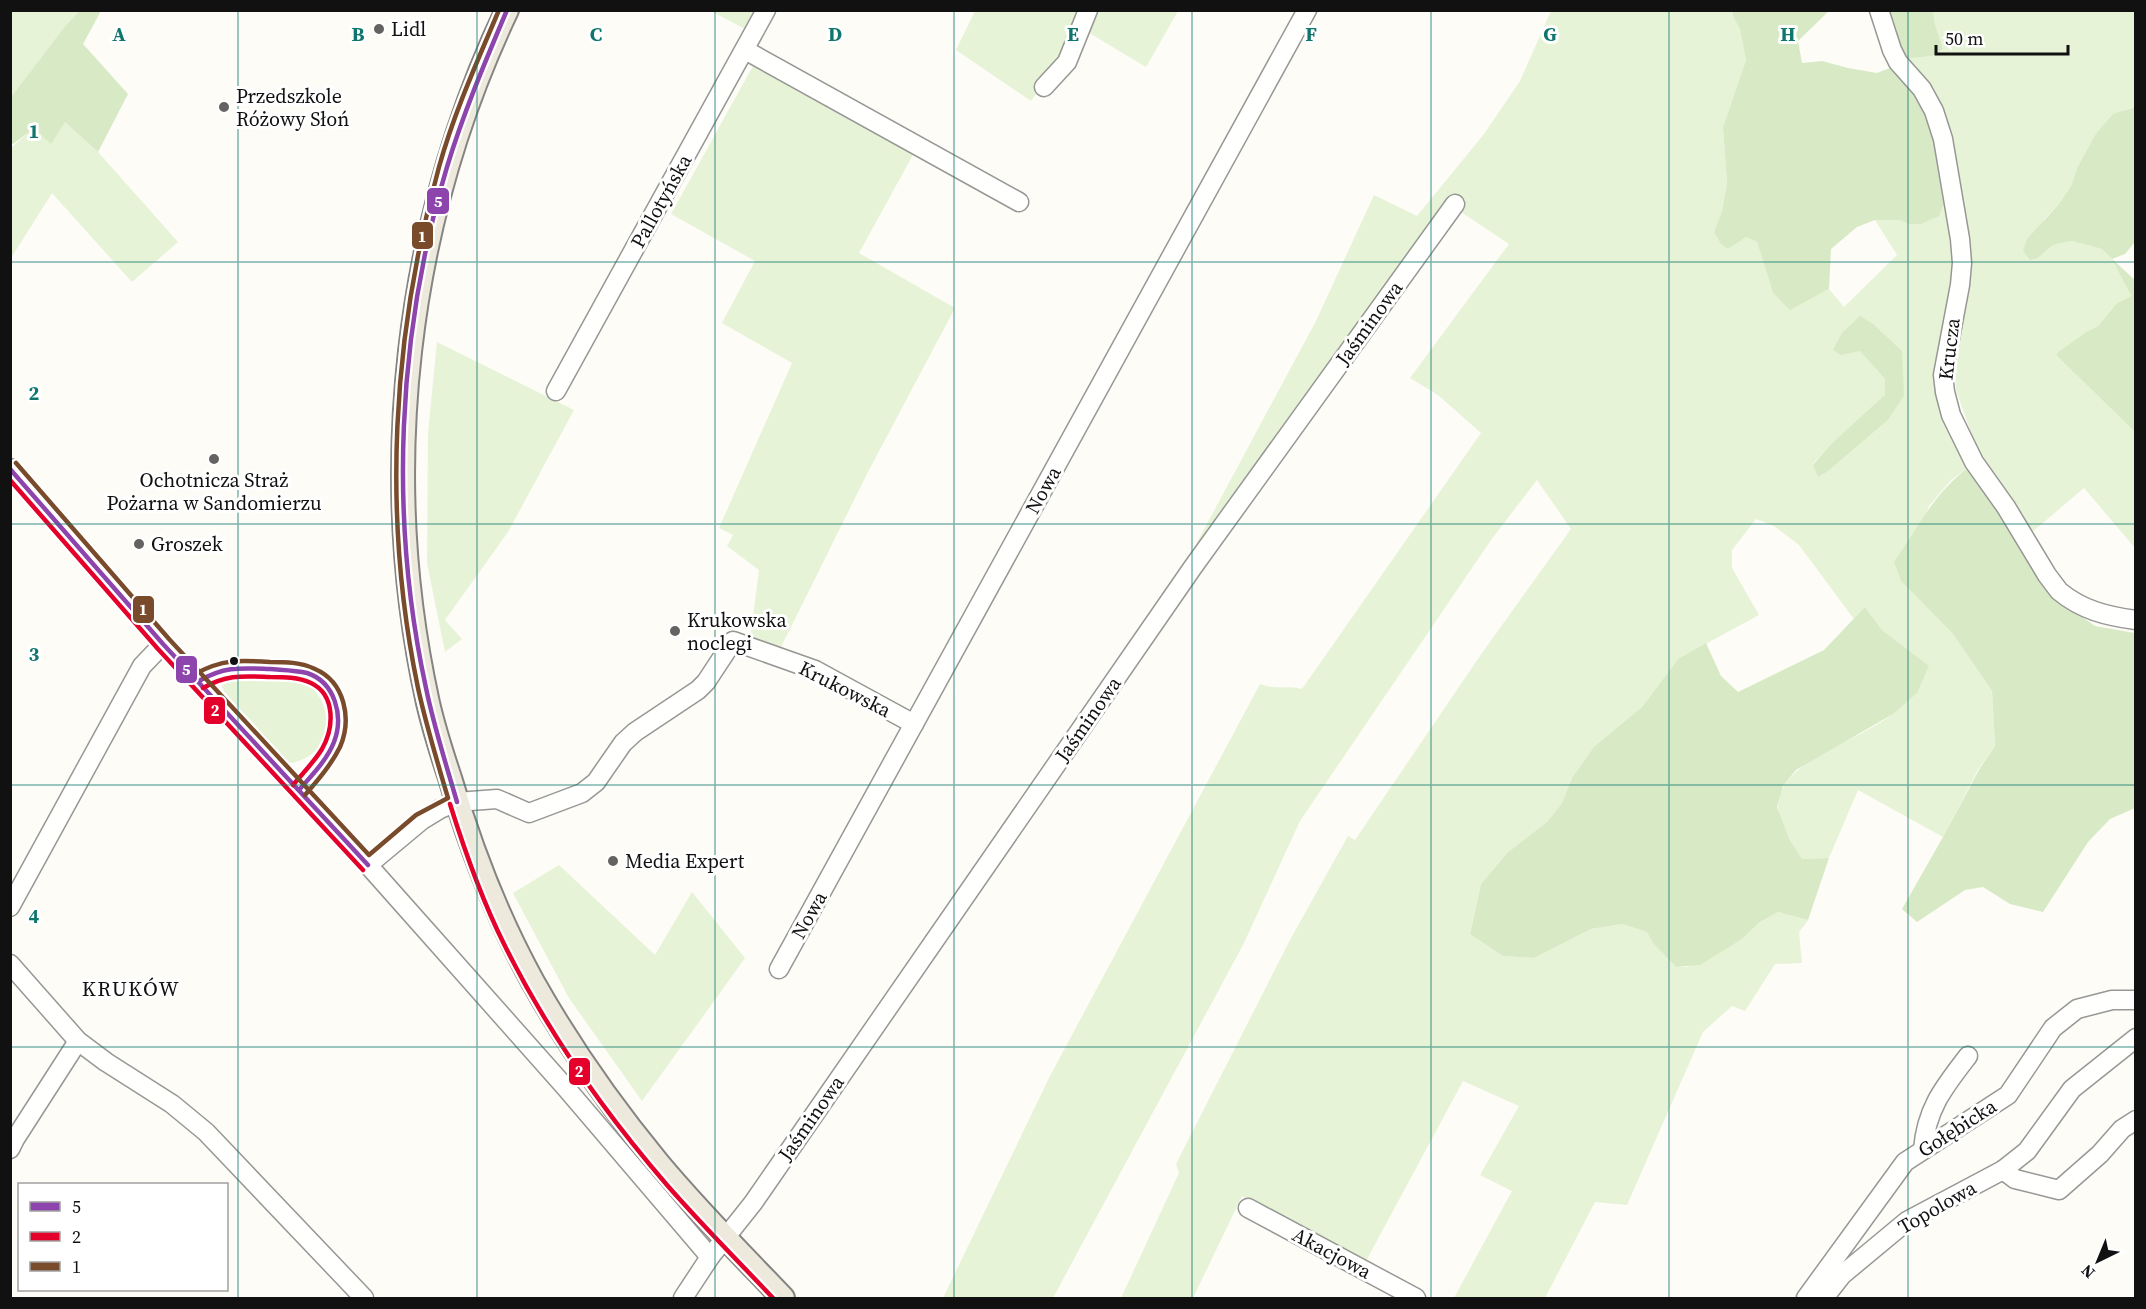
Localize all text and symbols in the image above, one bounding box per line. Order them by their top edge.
place label: Lidl [391,15,426,43]
scale bar [1936,18,2068,56]
text: A [112,20,126,48]
text: B [351,20,365,48]
text: C [590,20,602,48]
text: D [828,20,842,48]
text: E [1067,20,1079,48]
text: F [1305,20,1317,48]
text: G [1543,20,1557,48]
text: H [1780,20,1796,48]
marker: Lidl [372,22,386,36]
text: 50 m [1945,26,1983,51]
place label: Przedszkole Różowy Słoń [236,82,349,133]
marker: Przedszkole Różowy Słoń [217,100,231,114]
text: 1 [29,117,39,145]
street label: Pallotyńska [624,148,699,253]
line badge: 5 [426,187,450,215]
text: 5 [434,190,443,212]
line badge: 1 [411,221,434,250]
text: 1 [418,225,426,247]
street label: Jaśminowa [1328,274,1410,372]
street label: Krucza [1931,316,1967,382]
text: 2 [29,379,40,407]
marker: Ochotnicza Straż Pożarna w Sandomierzu [207,452,221,466]
street label: Nowa [1018,460,1068,519]
place label: Ochotnicza Straż Pożarna w Sandomierzu [106,466,322,517]
place label: Groszek [151,530,223,558]
marker: Groszek [132,537,146,551]
line badge: 1 [132,595,155,624]
text: 1 [139,598,147,620]
place label: Krukowska noclegi [687,606,787,657]
marker: Krukowska noclegi [668,624,682,638]
text: 3 [29,640,40,668]
street label: Krukowska [794,654,896,724]
line badge: 5 [175,655,198,684]
unlabelled marker [228,655,240,667]
text: 5 [182,658,191,680]
street label: Jaśminowa [1048,670,1128,768]
line badge: 2 [203,696,226,725]
text: 2 [211,699,220,721]
place label: Media Expert [625,847,745,875]
marker: Media Expert [606,854,620,868]
street label: Nowa [784,885,834,944]
text: 4 [29,902,40,930]
district label: KRUKÓW [82,974,180,1003]
line badge: 2 [568,1057,591,1086]
text: 2 [575,1060,584,1082]
street label: Jaśminowa [771,1069,851,1167]
street label: Gołębicka [1912,1092,2002,1164]
street label: Topolowa [1893,1173,1982,1241]
legend [18,1183,228,1291]
text: 5 [72,1194,81,1219]
street label: Akacjowa [1288,1220,1377,1286]
text: 2 [72,1224,81,1249]
north arrow [2068,1231,2128,1291]
text: 1 [72,1254,81,1279]
text: N [2076,1260,2100,1284]

